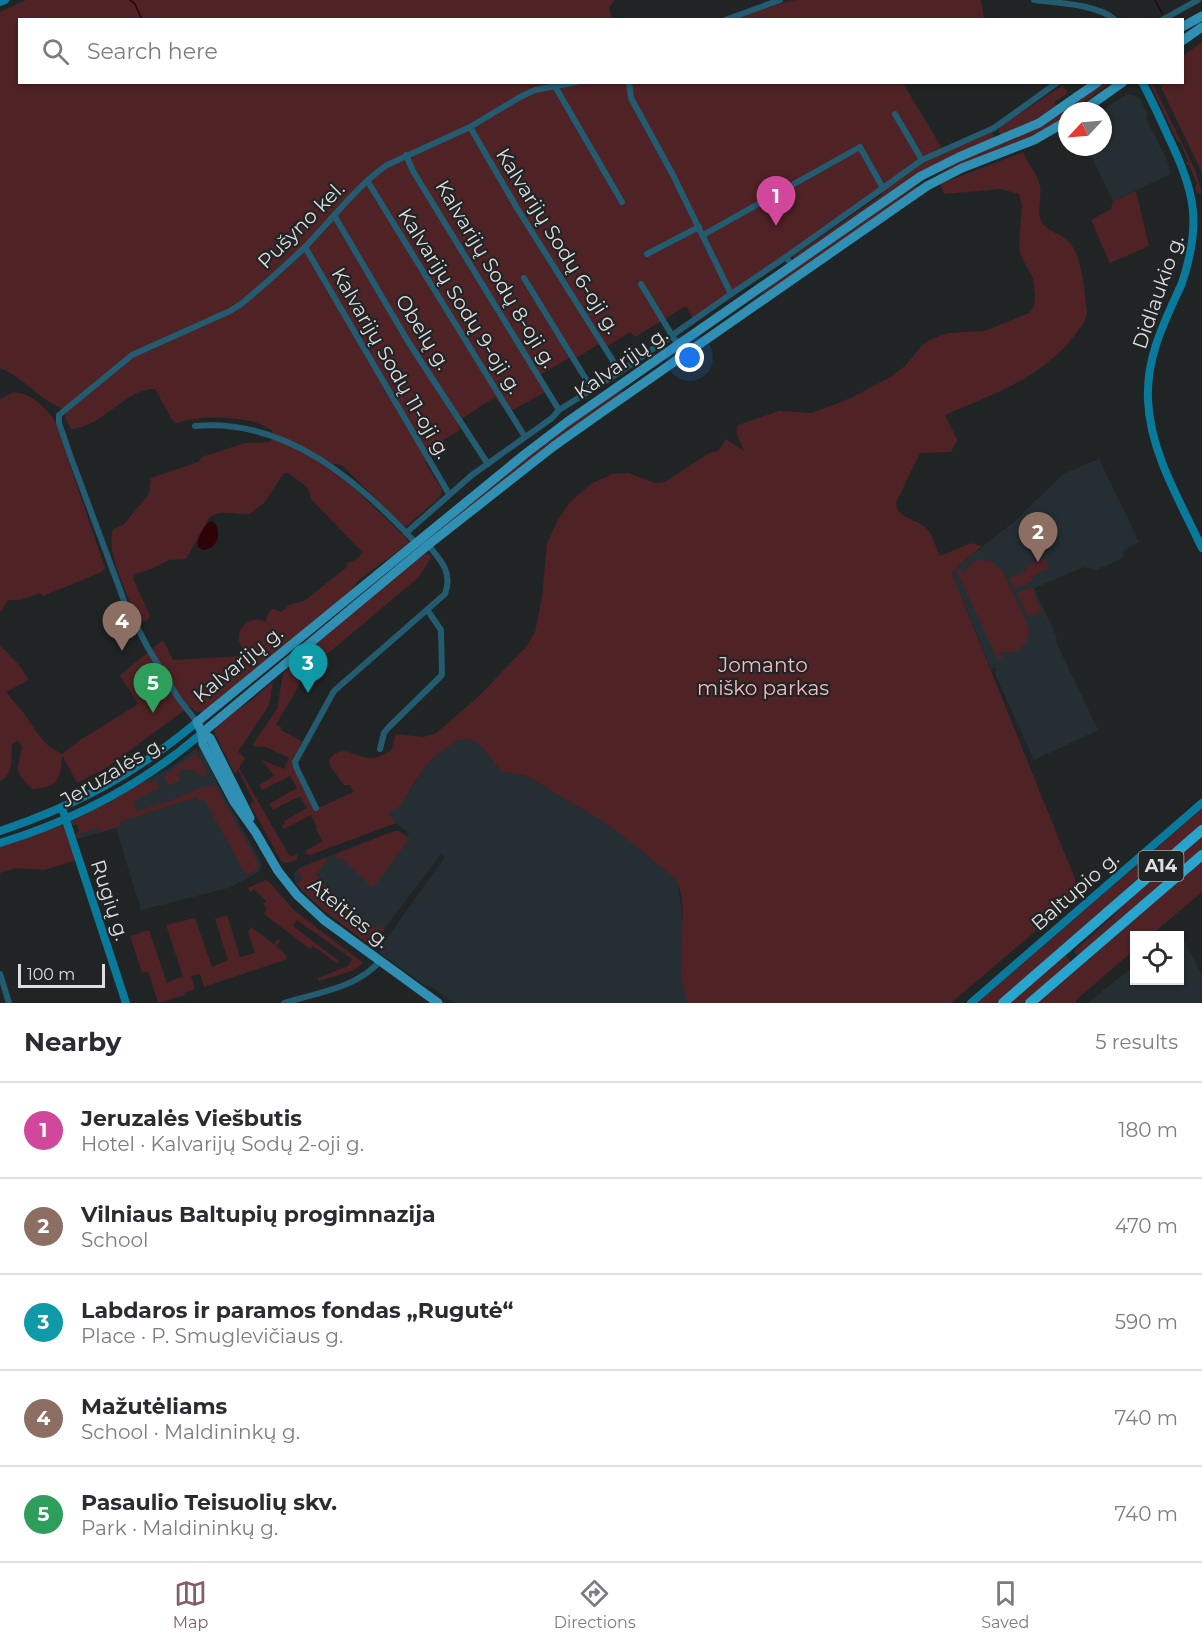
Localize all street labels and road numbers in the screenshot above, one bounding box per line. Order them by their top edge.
street label: Kalvarijų Sodų 6-oji g. [491,144,625,338]
street label: Kalvarijų Sodų 8-oji g. [430,176,562,372]
street label: Pušyno kel. [253,177,349,273]
street label: Kalvarijų Sodų 9-oji g. [393,204,527,398]
street label: Didlaukio g. [1127,232,1189,352]
street label: Kalvarijų Sodų 11-oji g. [326,263,456,463]
street label: Obelų g. [390,290,456,374]
street label: Kalvarijų g. [570,322,672,404]
street label: Kalvarijų g. [188,620,288,708]
street label: Jeruzalės g. [55,732,168,813]
street label: Baltupio g. [1026,846,1124,936]
road number: A14 [1138,851,1184,881]
street label: Rugių g. [86,857,134,943]
street label: Ateities g. [303,873,395,953]

